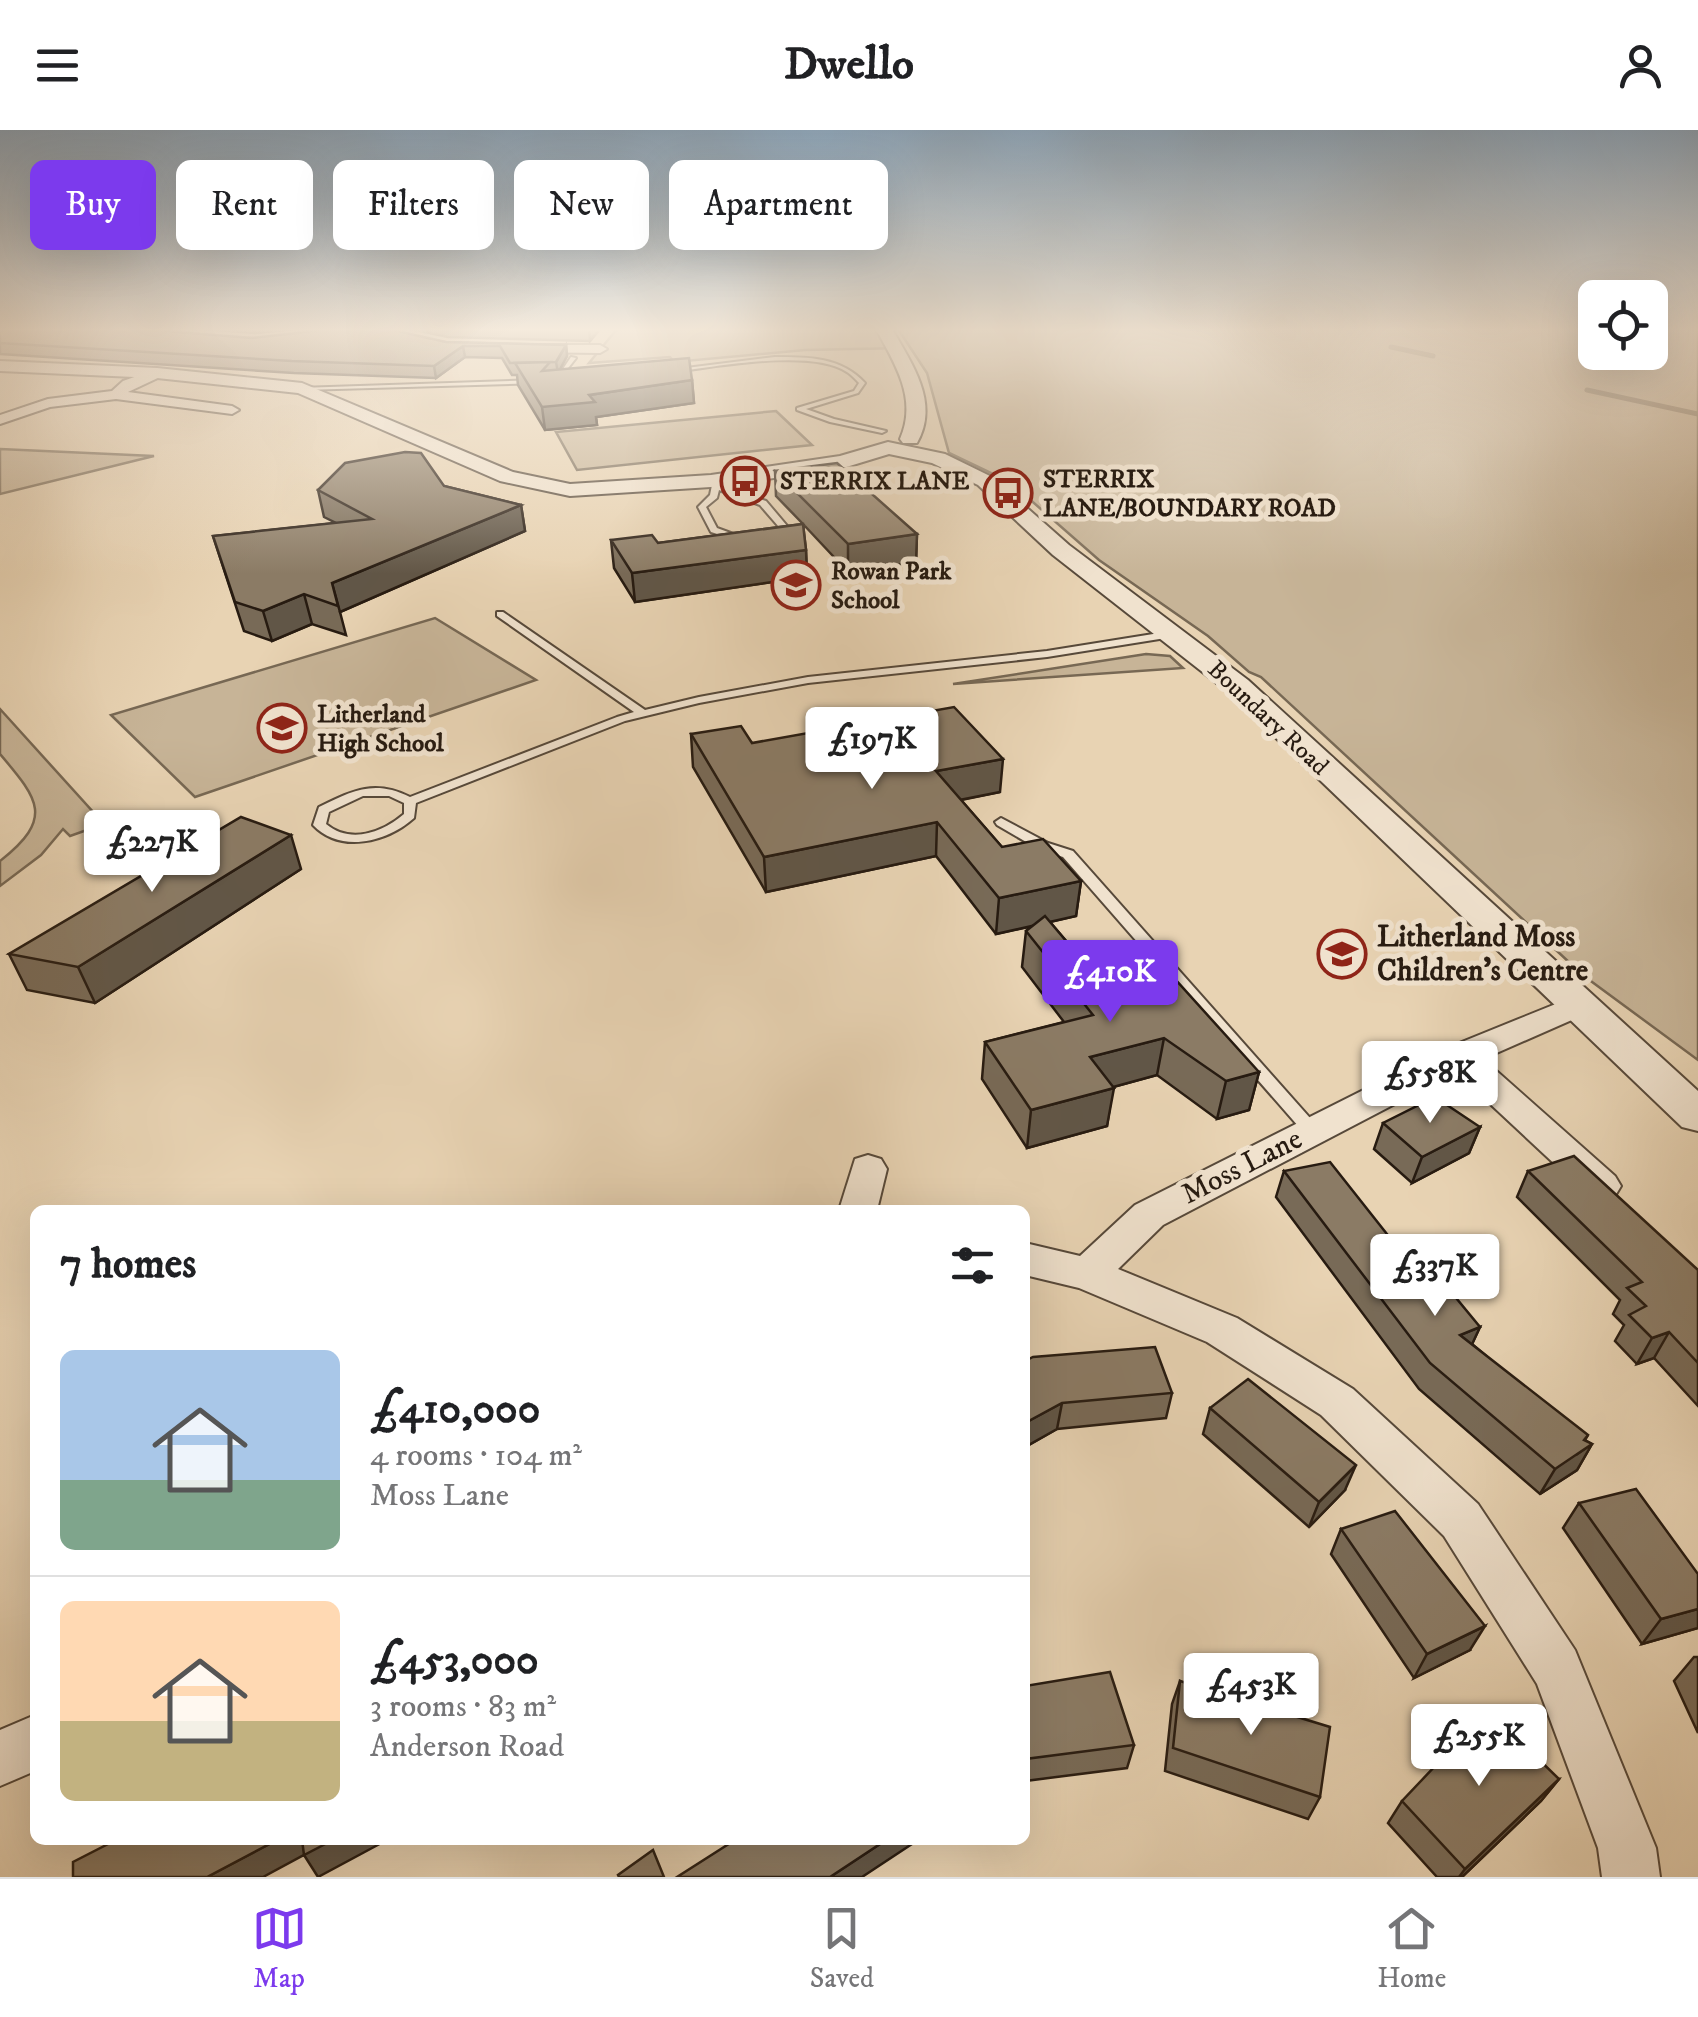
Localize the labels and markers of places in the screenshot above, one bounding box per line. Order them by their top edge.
bus stop icon: STERRIX LANE [719,455,771,507]
place label: STERRIX LANE/BOUNDARY ROAD [1043,464,1336,524]
place label: STERRIX LANE [780,466,970,497]
bus stop icon: STERRIX LANE/BOUNDARY ROAD [982,467,1034,519]
place label: Rowan Park School [831,556,952,616]
school or university icon: Rowan Park School [770,559,822,611]
place label: Litherland High School [317,699,444,759]
school or university icon: Litherland High School [256,702,308,754]
pin: £197K [802,707,942,792]
pin: £227K [82,810,222,895]
place label: Litherland Moss Children's Centre [1377,919,1589,990]
school or university icon: Litherland Moss Children's Centre [1316,928,1368,980]
pin: £410K [1040,940,1180,1025]
pin: £558K [1360,1041,1500,1126]
pin: £337K [1365,1234,1505,1319]
pin: £453K [1181,1653,1321,1738]
pin: £255K [1409,1704,1549,1789]

